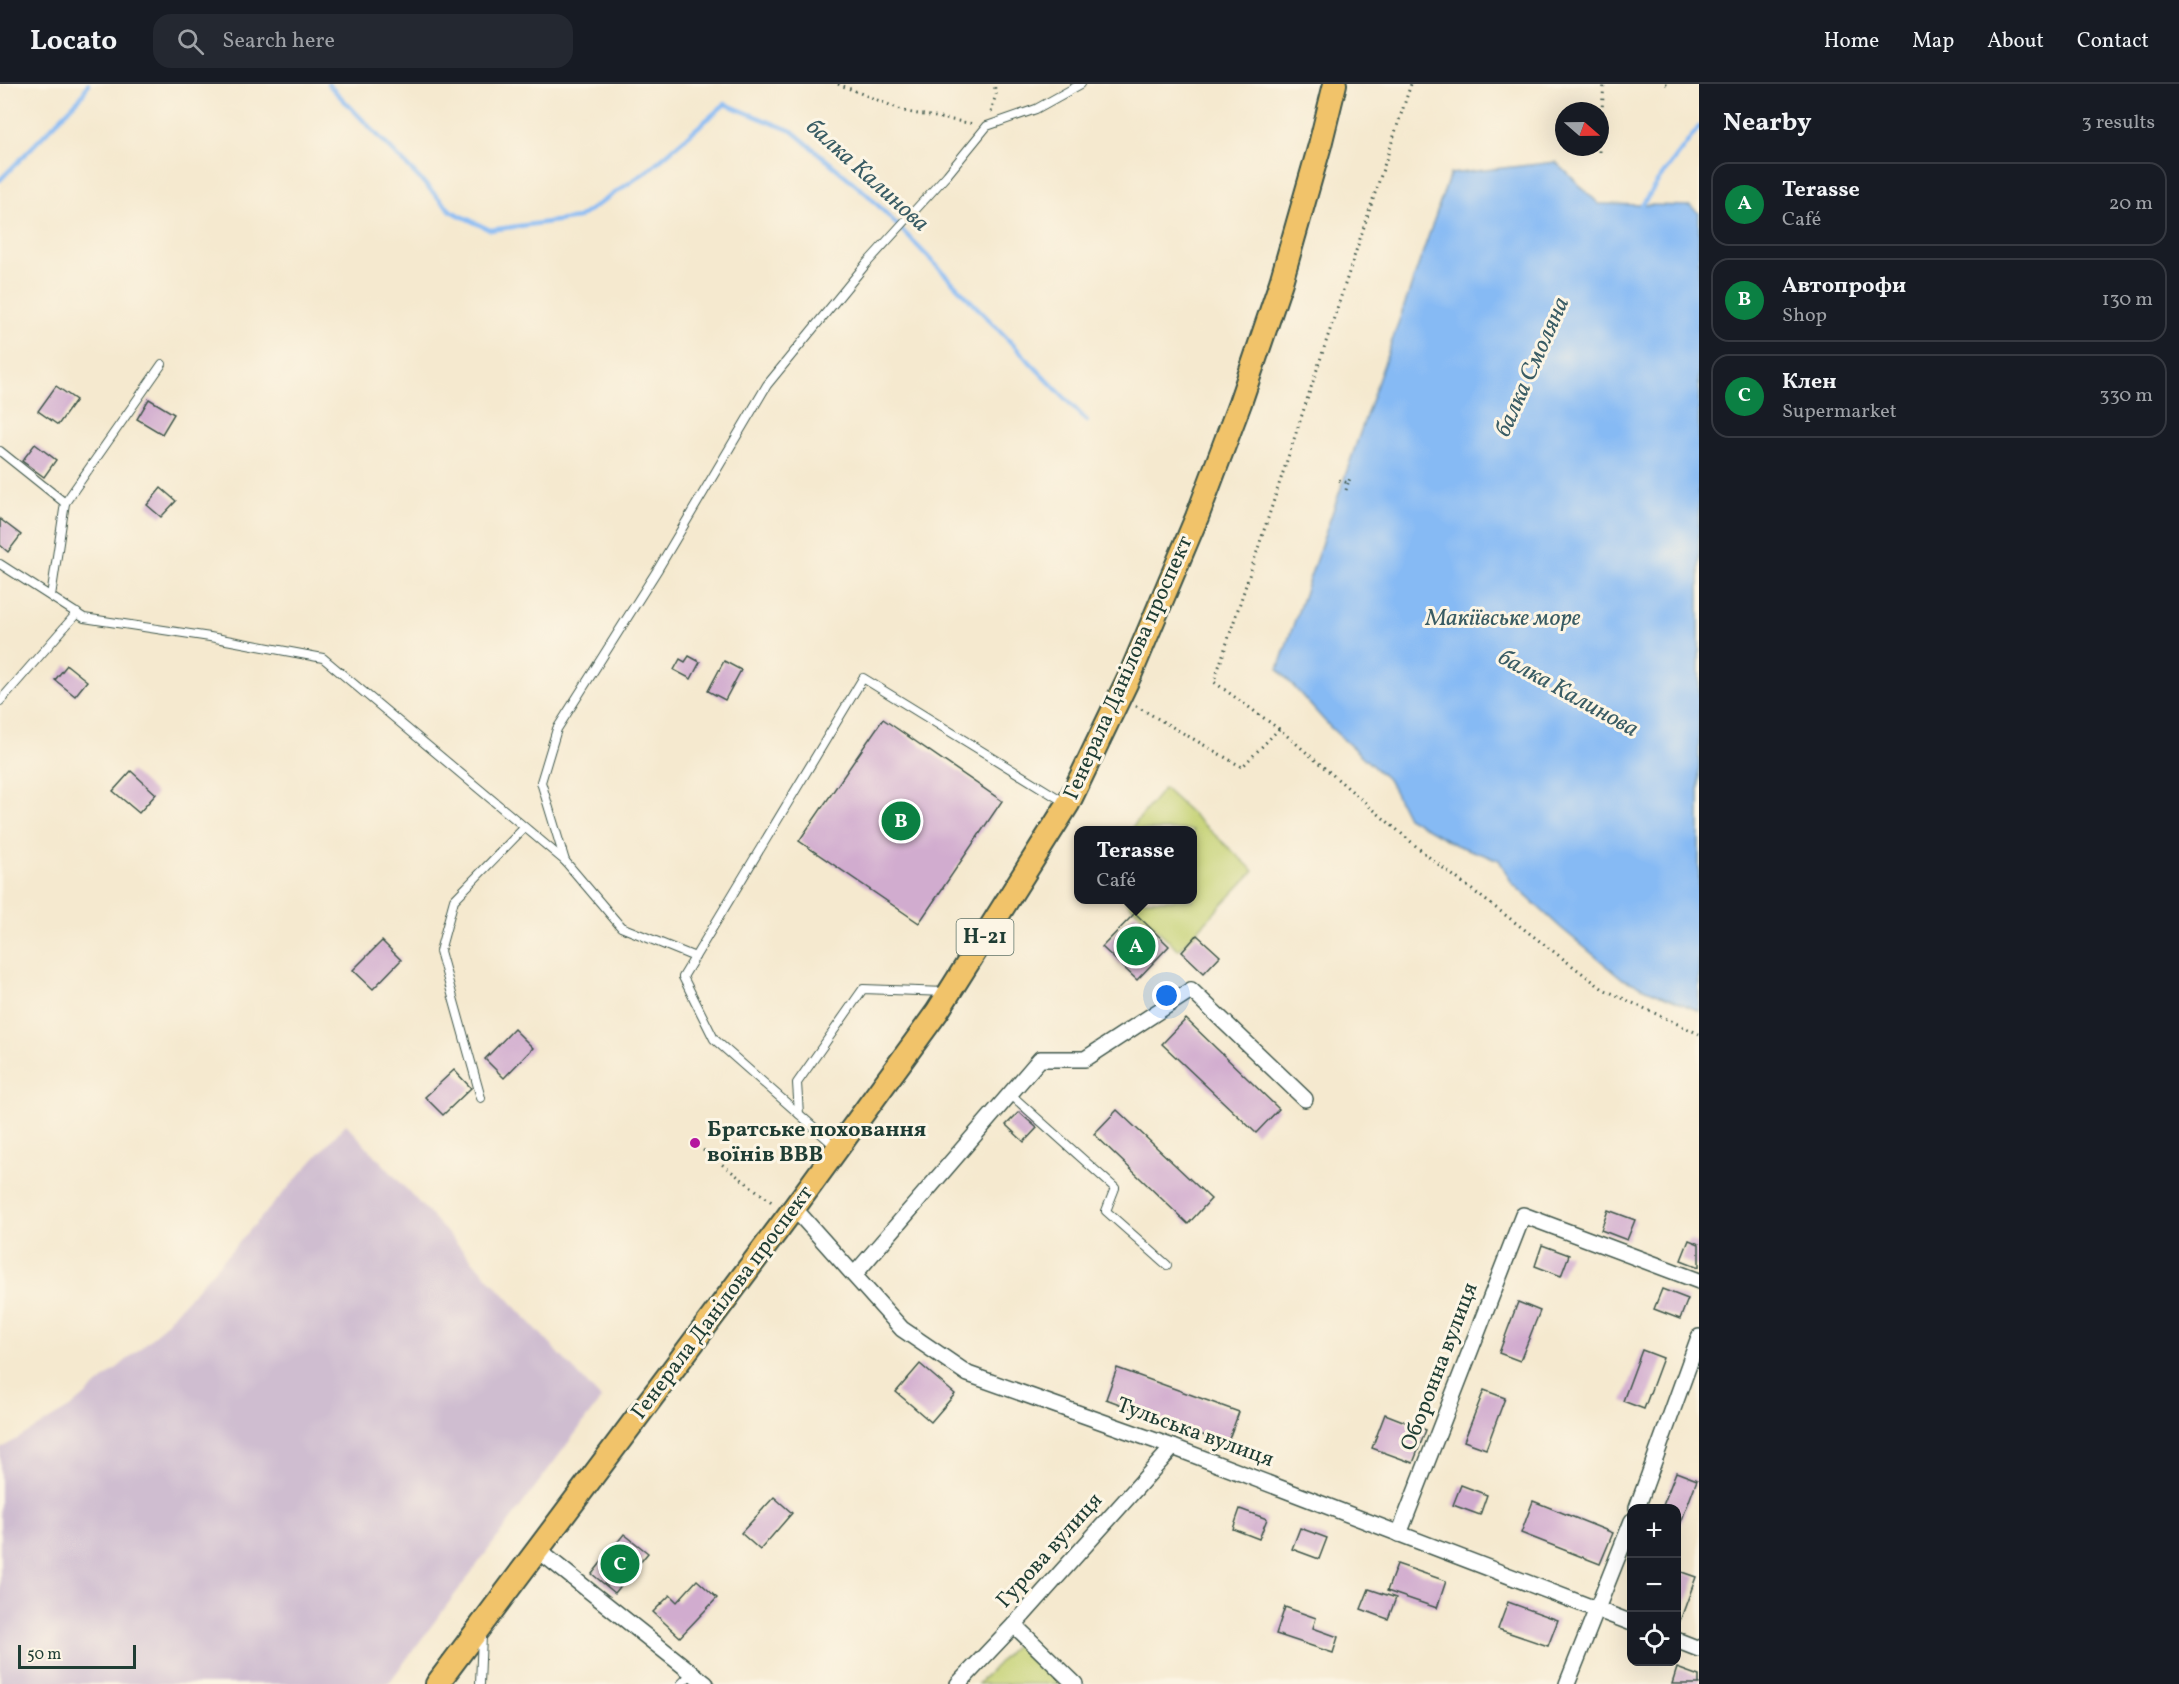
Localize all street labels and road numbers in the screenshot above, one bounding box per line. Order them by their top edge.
street label: Генерала Данілова проспект [1057,531,1201,805]
road number: Н-21 [956,919,1014,955]
street label: Генерала Данілова проспект [625,1179,821,1427]
street label: Оборонна вулиця [1394,1278,1486,1456]
street label: Тульська вулиця [1112,1390,1278,1476]
street label: Гурова вулиця [990,1486,1110,1616]

